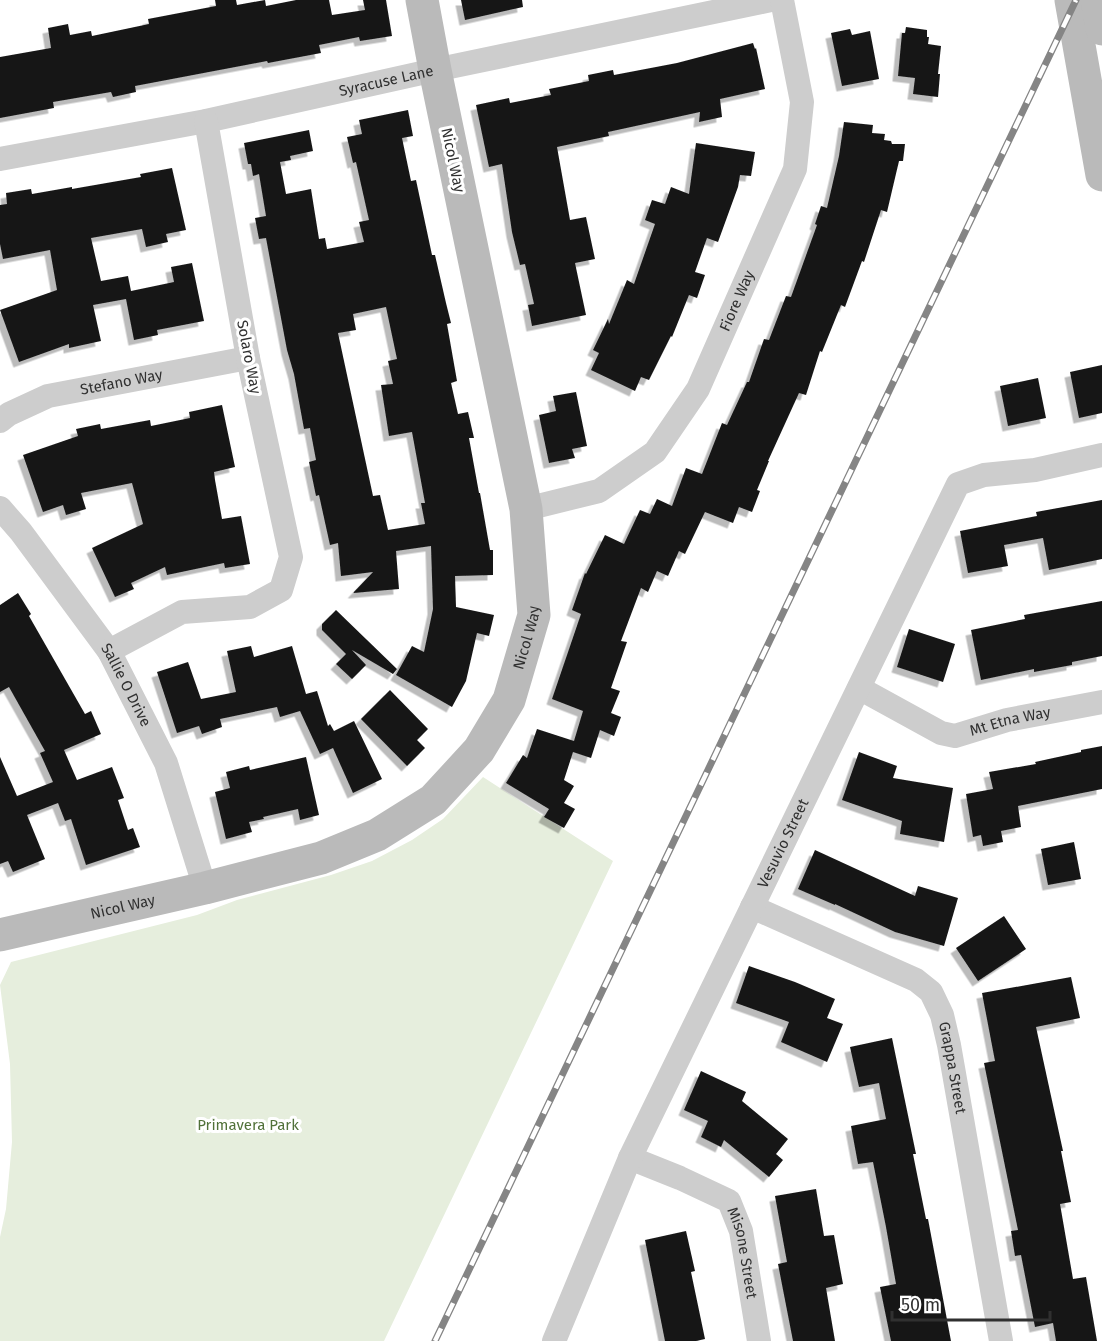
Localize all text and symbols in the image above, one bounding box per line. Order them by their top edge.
street label: Syracuse Lane [337,62,435,100]
street label: Nicol Way [437,126,469,195]
street label: Fiore Way [716,267,758,334]
street label: Solaro Way [233,319,265,396]
street label: Stefano Way [79,365,165,399]
street label: Nicol Way [509,604,543,672]
street label: Sallie O Drive [97,640,155,730]
street label: Mt Etna Way [968,703,1053,740]
street label: Vesuvio Street [754,795,813,891]
street label: Nicol Way [89,891,157,923]
street label: Grappa Street [935,1020,970,1116]
park label: Primavera Park [197,1116,299,1134]
street label: Misone Street [723,1204,761,1301]
scale bar [892,1284,1050,1322]
text: 50 m [901,1294,940,1316]

